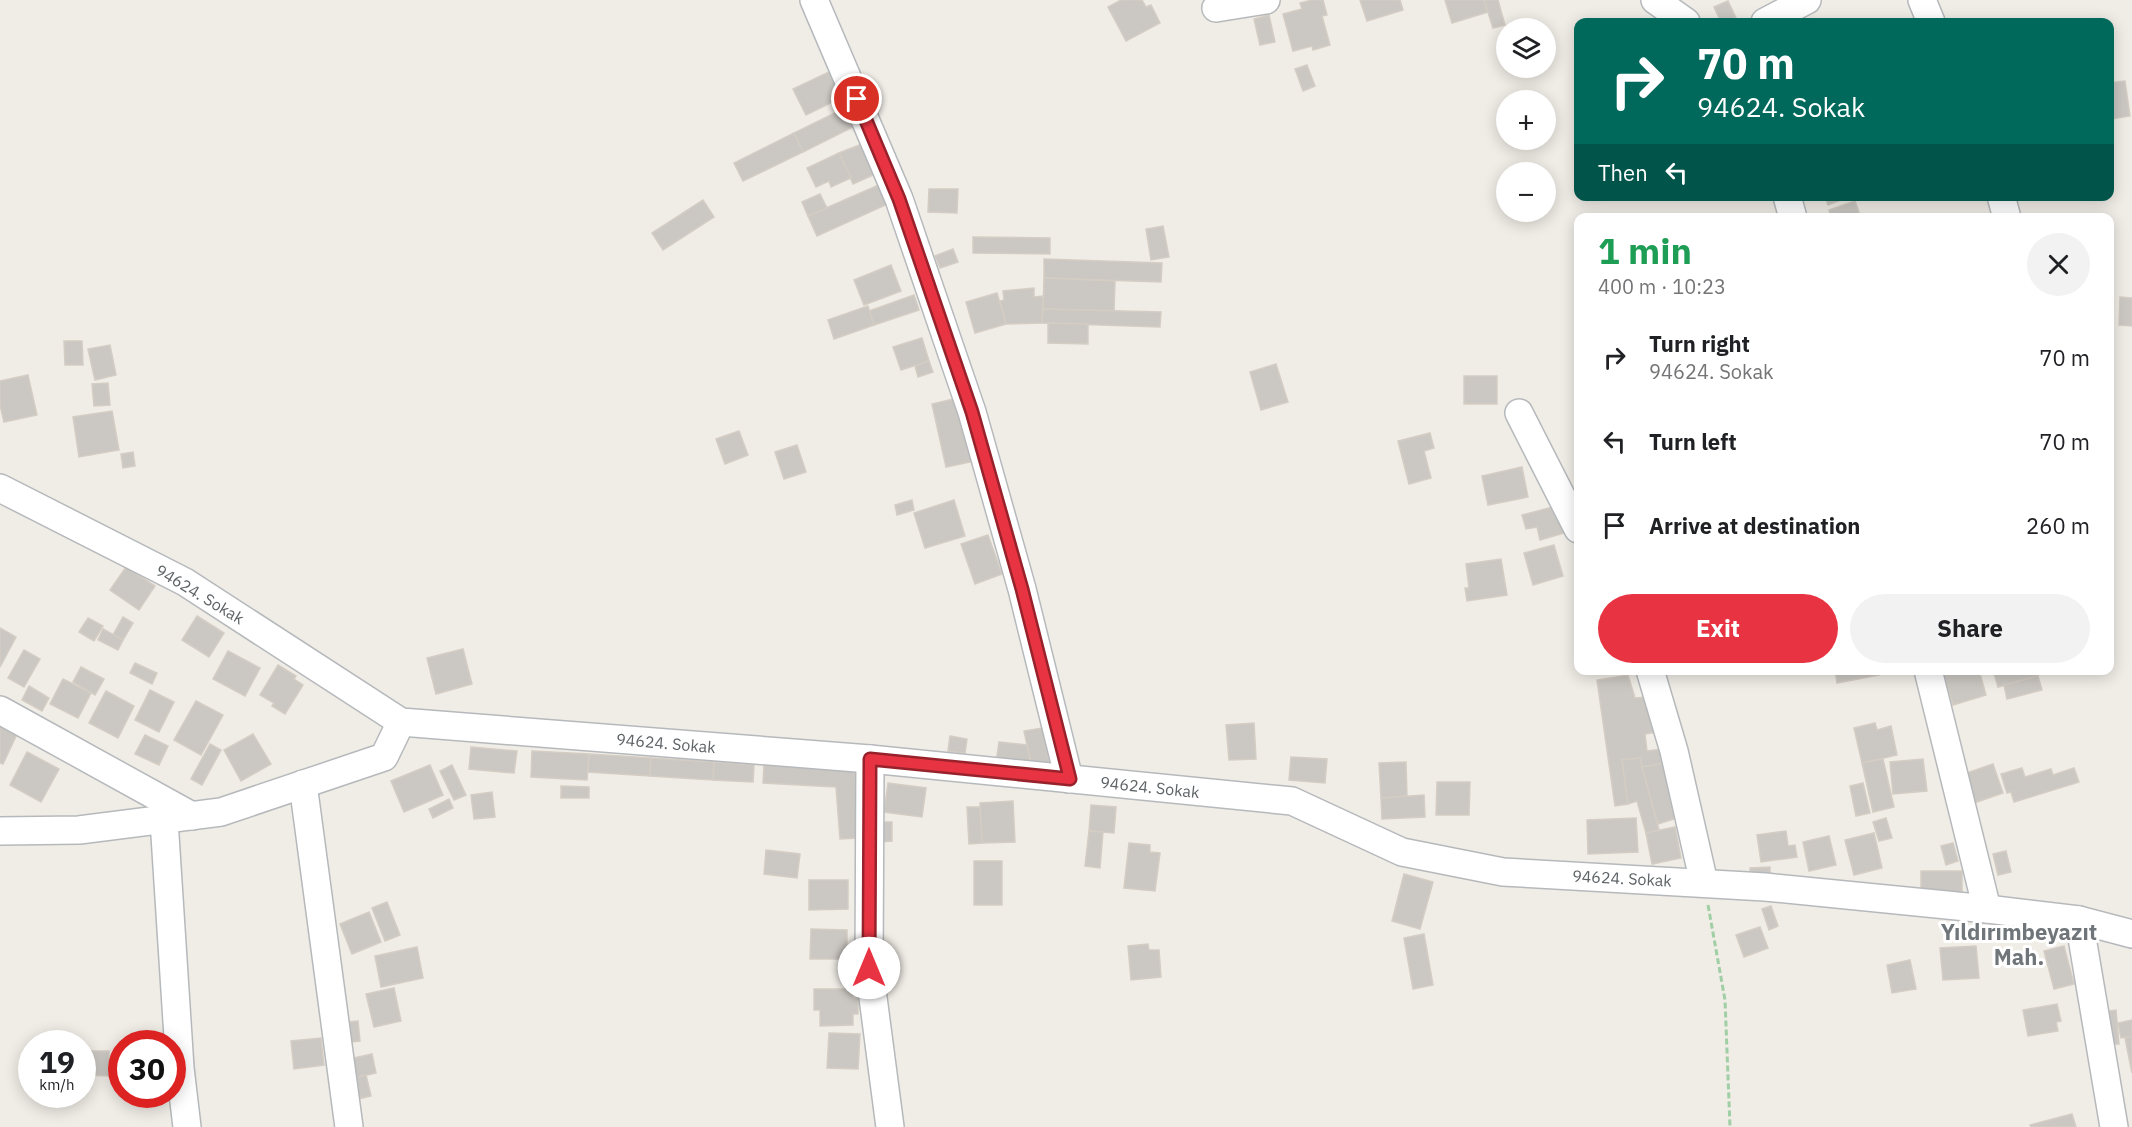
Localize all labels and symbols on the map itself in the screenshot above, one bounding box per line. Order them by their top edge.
pin [831,73,882,124]
street label: 94624. Sokak [152,560,248,629]
street label: 94624. Sokak [615,729,717,757]
street label: 94624. Sokak [1099,772,1201,802]
street label: 94624. Sokak [1572,865,1673,891]
district label: Yıldırımbeyazıt Mah. [1941,917,2097,971]
position arrow [837,936,901,1000]
speed limit sign: 30 [108,1030,186,1108]

